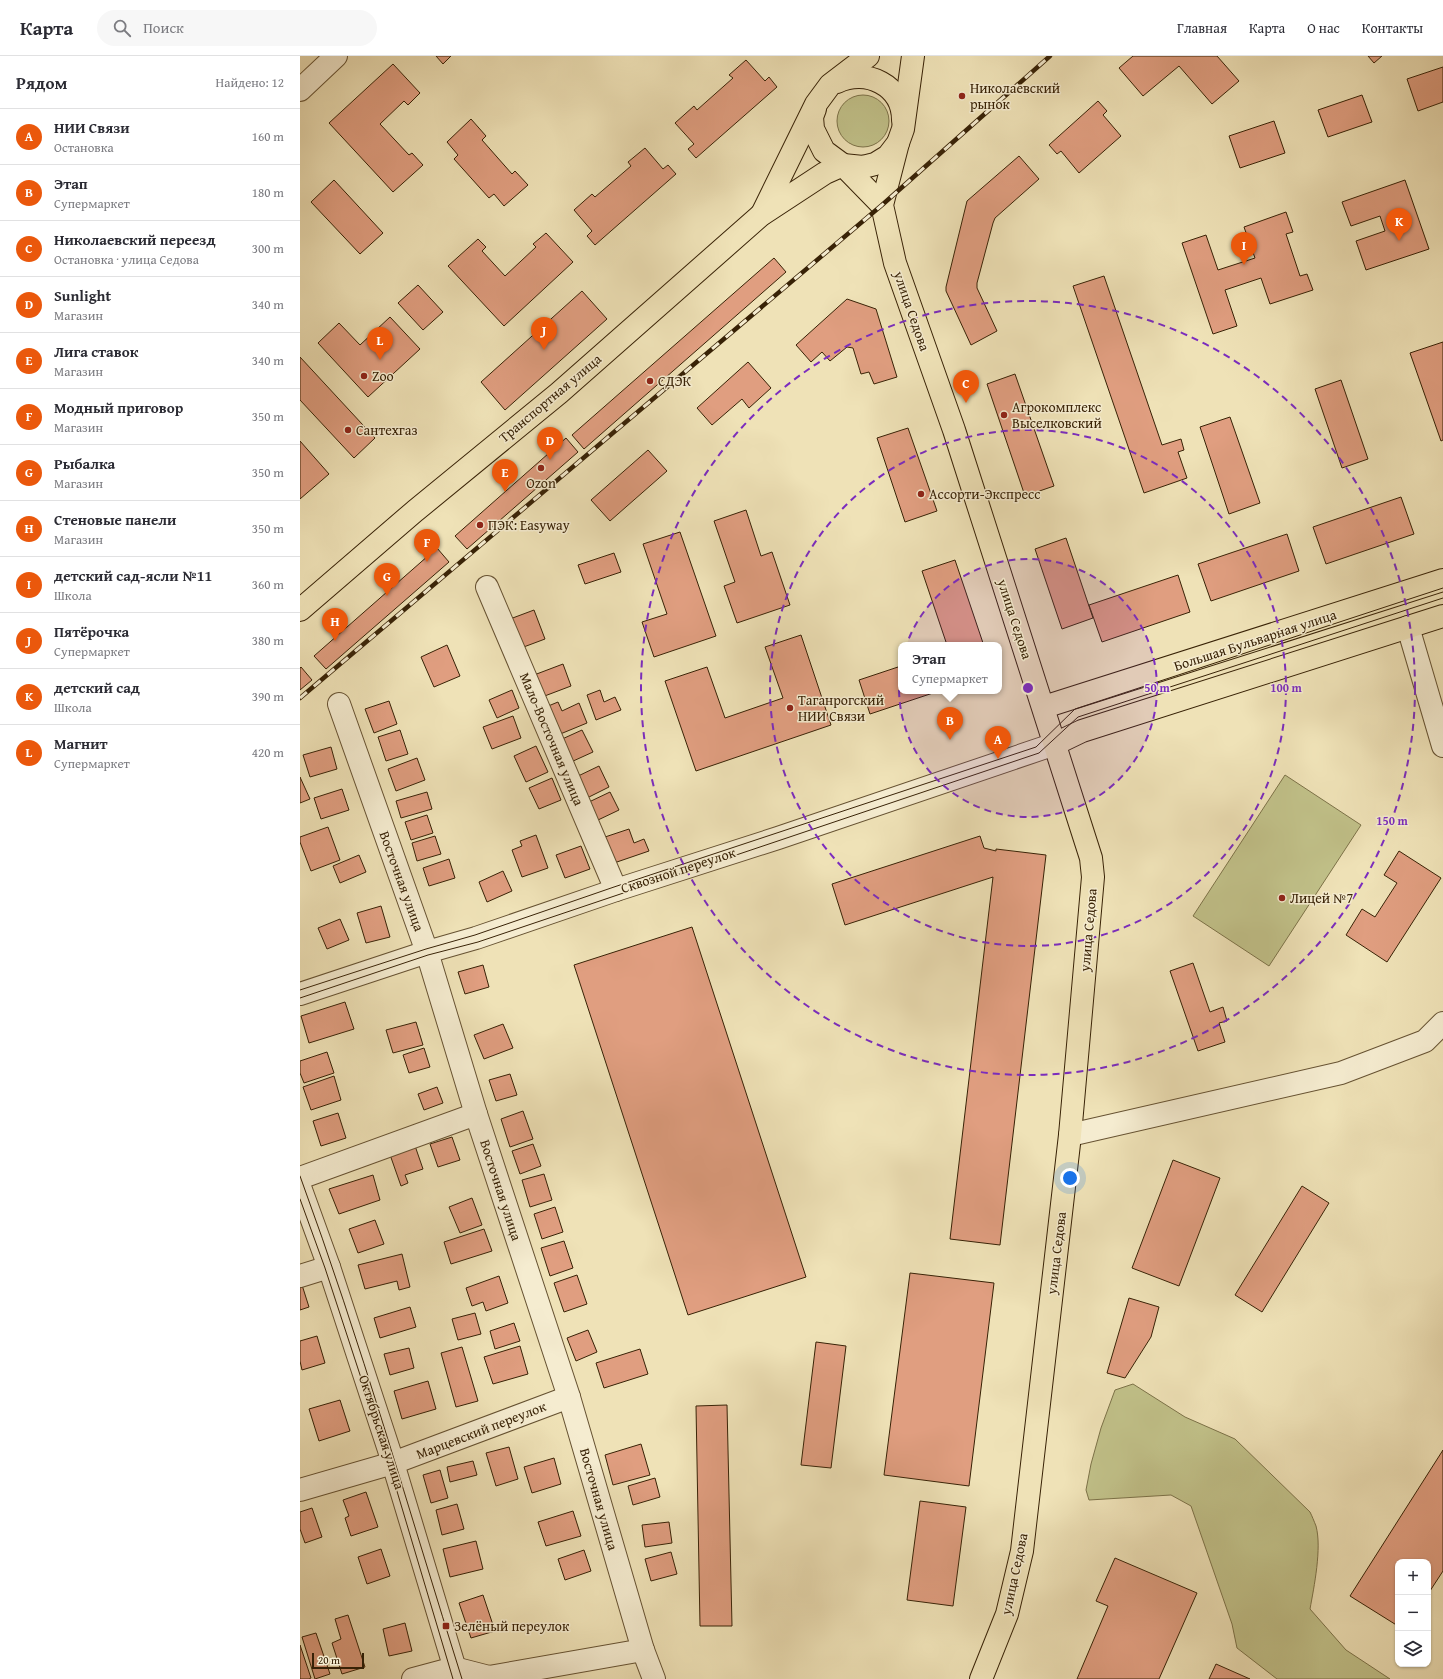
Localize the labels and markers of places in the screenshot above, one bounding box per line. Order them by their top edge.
place label: Николаевский рынок [970,78,1060,114]
marker: Николаевский рынок [957,91,967,101]
pin: K [1386,208,1412,241]
pin: I [1231,232,1257,265]
pin: J [531,317,557,350]
pin: L [367,327,393,360]
place label: Zoo [372,366,394,386]
pin: C [953,370,979,403]
marker: Zoo [359,371,369,381]
place label: СДЭК [658,371,692,391]
marker: СДЭК [645,376,655,386]
place label: Агрокомплекс Выселковский [1012,397,1102,433]
marker: Агрокомплекс Выселковский [999,410,1009,420]
place label: Сантехгаз [356,420,418,440]
marker: Сантехгаз [343,425,353,435]
pin: D [537,427,563,460]
pin: E [492,459,518,492]
marker: Ozon [536,463,546,473]
place label: Ozon [526,473,556,493]
place label: Ассорти-Экспресс [929,484,1040,504]
marker: Ассорти-Экспресс [916,489,926,499]
place label: ПЭК: Easyway [488,515,570,535]
marker: ПЭК: Easyway [475,520,485,530]
pin: F [414,529,440,562]
pin: G [374,563,400,596]
pin: H [322,608,348,641]
centre of rings [1021,681,1035,695]
place label: Таганрогский НИИ Связи [798,690,884,726]
marker: Таганрогский НИИ Связи [785,703,795,713]
pin: B [937,707,963,740]
pin: A [985,726,1011,759]
place label: Лицей №7 [1290,888,1353,908]
marker: Лицей №7 [1277,893,1287,903]
place label: Зелёный переулок [454,1616,570,1636]
marker: Зелёный переулок [441,1621,451,1631]

